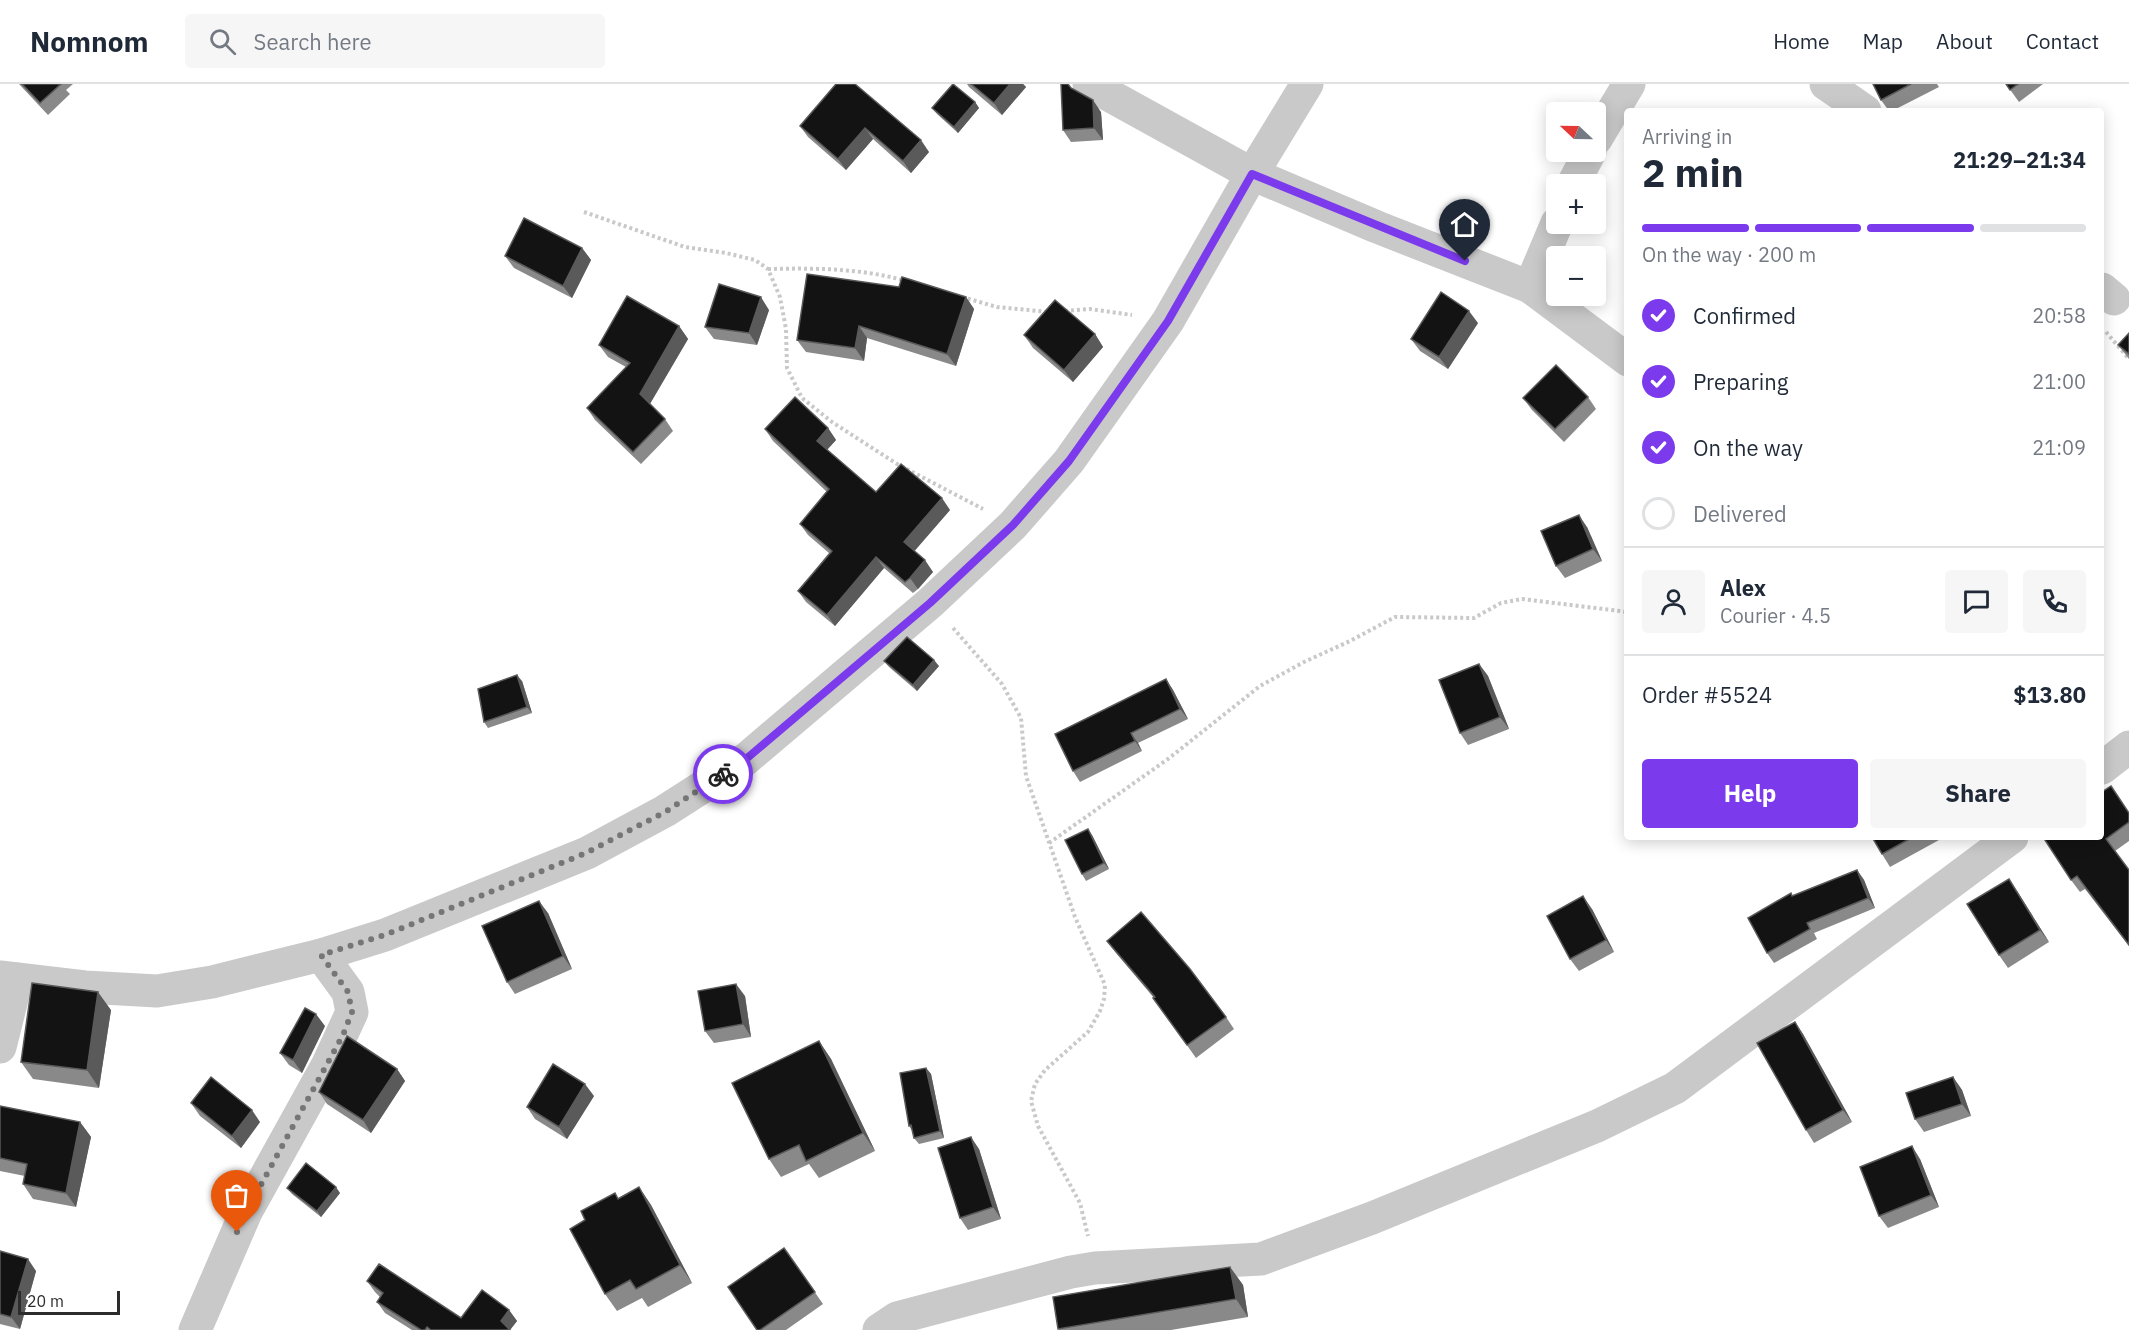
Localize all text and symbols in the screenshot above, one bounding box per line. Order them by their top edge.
search box [185,14,605,68]
text: Nomnom [30,23,149,60]
icon: search [206,25,239,58]
text: Search here [254,27,372,56]
text: Home [1773,27,1830,55]
text: Map [1863,27,1903,55]
text: About [1936,27,1993,55]
text: Contact [2026,27,2099,55]
north arrow [1546,102,1606,162]
map controls [1546,102,1606,306]
text: Arriving in [1642,123,1732,150]
text: 21:29–21:34 [1953,145,2086,174]
text: 2 min [1642,147,1744,198]
button: + [1546,174,1606,234]
pin [1439,199,1490,261]
icon: home [1448,208,1481,241]
text: On the way · 200 m [1642,241,1816,268]
button: − [1546,246,1606,306]
icon: check [1642,299,1675,332]
text: Confirmed [1693,301,1796,330]
text: 20:58 [2032,302,2086,329]
icon: check [1642,365,1675,398]
text: Preparing [1693,367,1788,396]
text: 21:00 [2032,368,2086,395]
icon: check [1642,431,1675,464]
text: On the way [1693,433,1803,462]
text: 21:09 [2032,434,2086,461]
text: Delivered [1693,499,1787,528]
button: person [1642,570,1705,633]
button: chat [1945,570,2008,633]
button: phone [2023,570,2086,633]
text: Alex [1720,573,1766,602]
text: Courier · 4.5 [1720,602,1831,629]
text: Order #5524 [1642,680,1772,709]
text: $13.80 [2013,680,2086,709]
courier [693,744,753,804]
icon: bike [707,758,740,791]
button: Help [1642,759,1858,828]
button: Share [1870,759,2086,828]
pin [211,1170,262,1232]
icon: bag [220,1179,253,1212]
scale bar [18,1288,120,1316]
text: 20 m [27,1291,64,1311]

